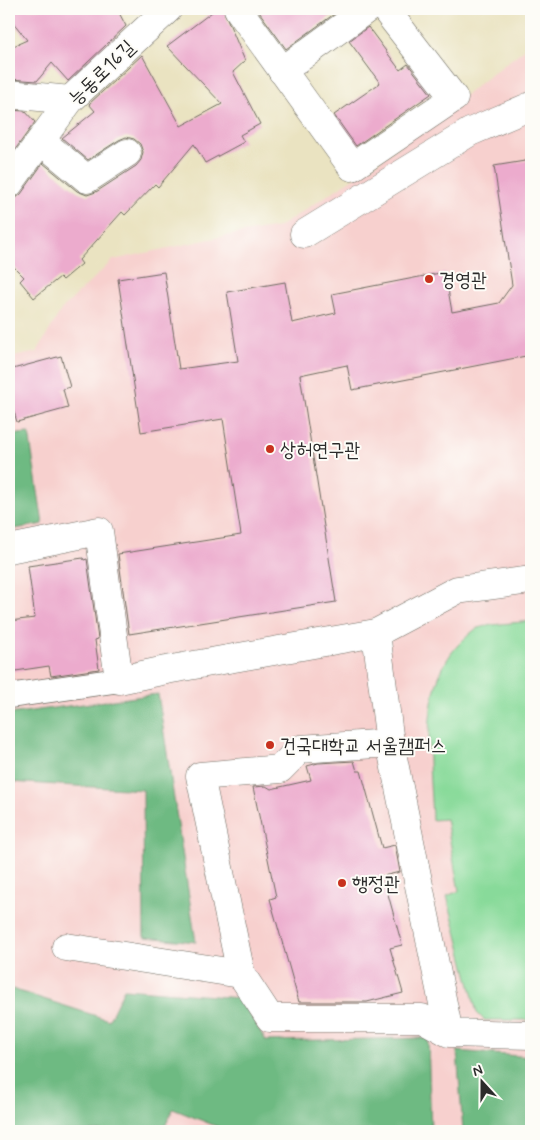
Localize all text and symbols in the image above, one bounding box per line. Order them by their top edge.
street label: 능동로16길 [63,34,141,112]
place label: 경영관 [439,267,487,294]
marker: 경영관 [423,273,435,285]
place label: 상허연구관 [280,437,360,464]
marker: 상허연구관 [264,443,276,455]
place label: 건국대학교 서울캠퍼스 [280,733,446,760]
marker: 건국대학교 서울캠퍼스 [264,739,276,751]
place label: 행정관 [352,871,400,898]
marker: 행정관 [336,877,348,889]
north arrow [458,1058,508,1108]
text: N [470,1061,485,1081]

